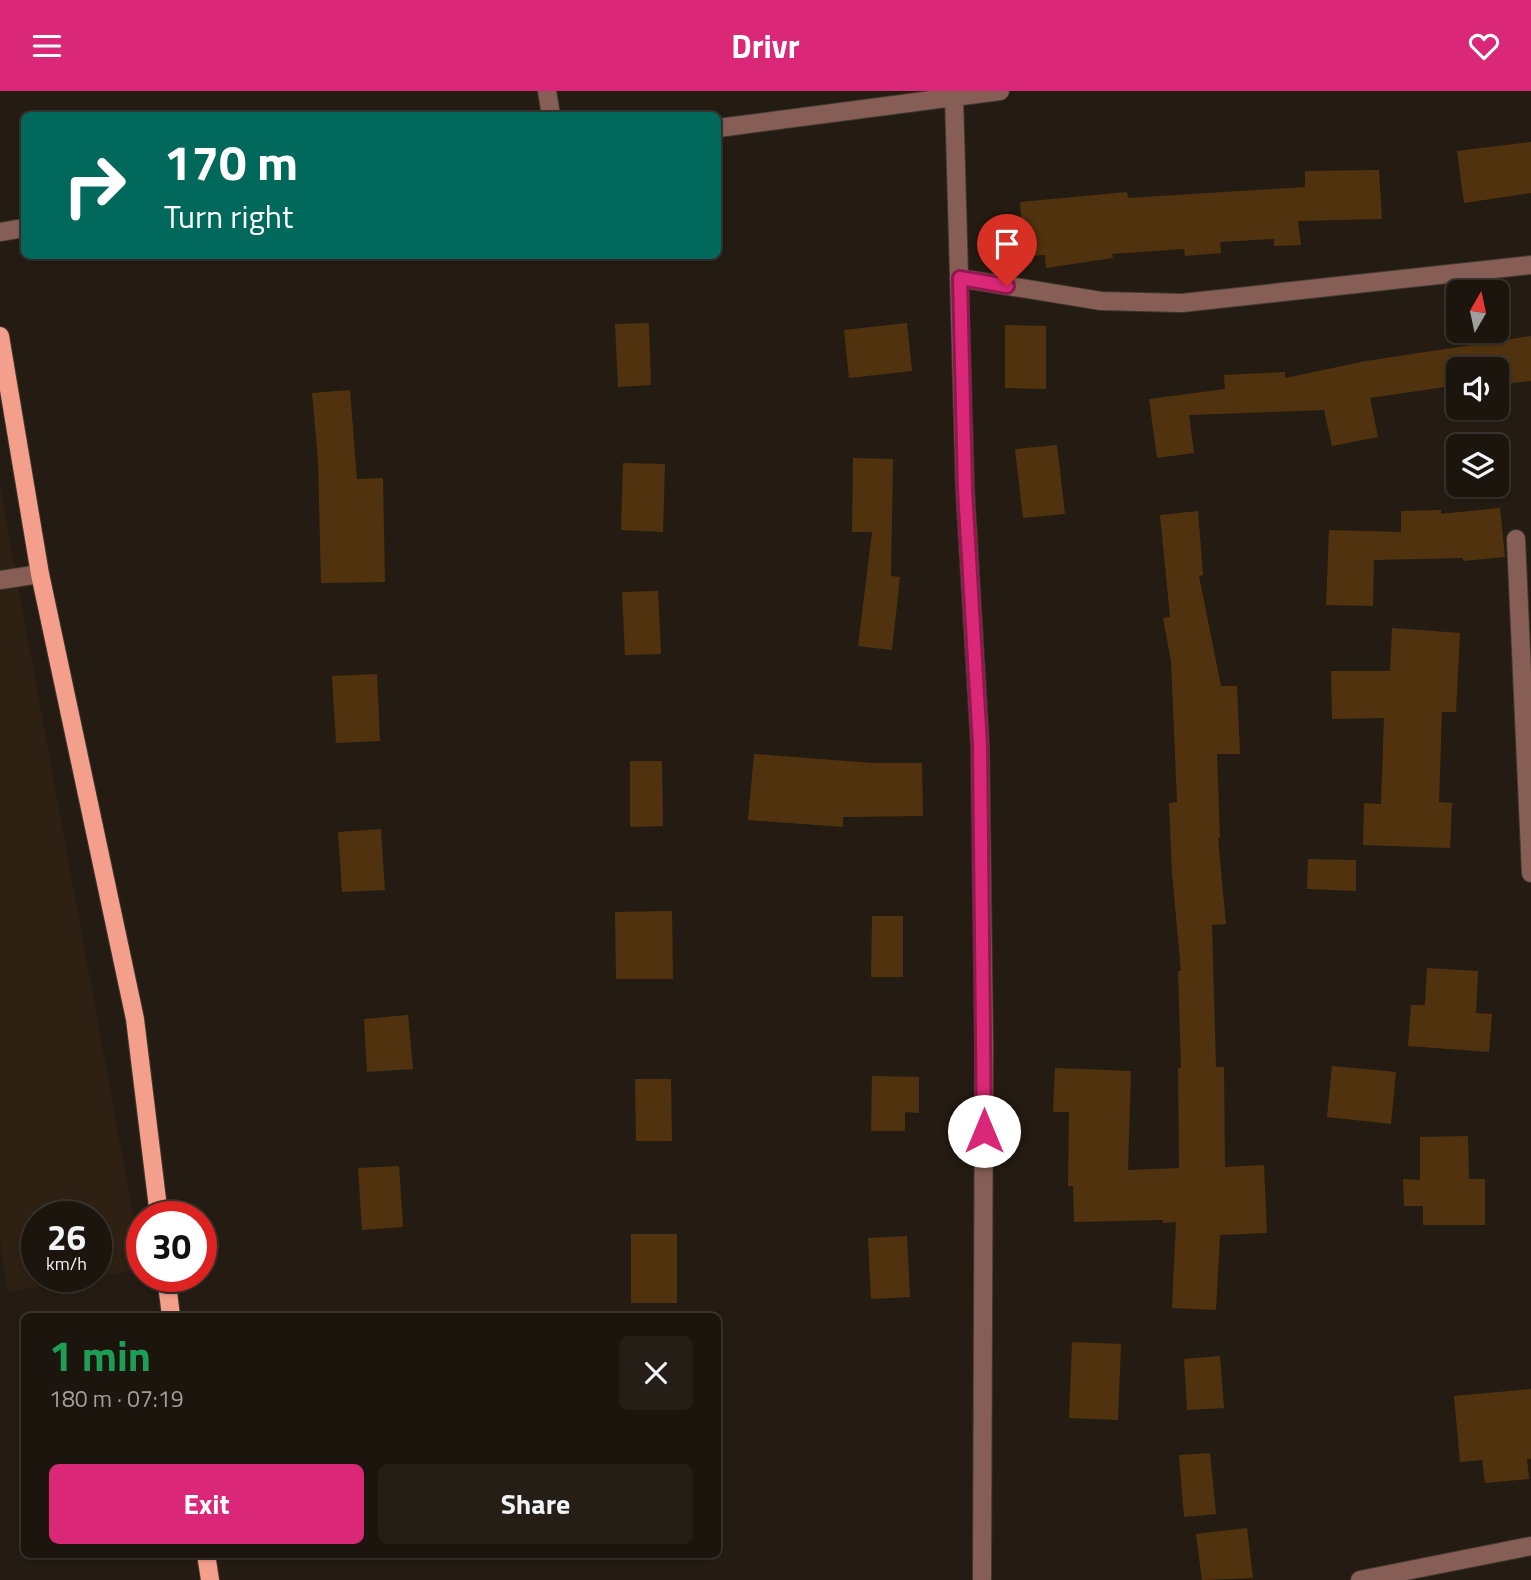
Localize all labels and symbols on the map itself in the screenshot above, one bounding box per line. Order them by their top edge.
pin [977,214,1037,286]
north arrow [1446,280,1508,343]
position arrow [947,1094,1021,1168]
speed limit sign: 30 [126,1201,217,1292]

